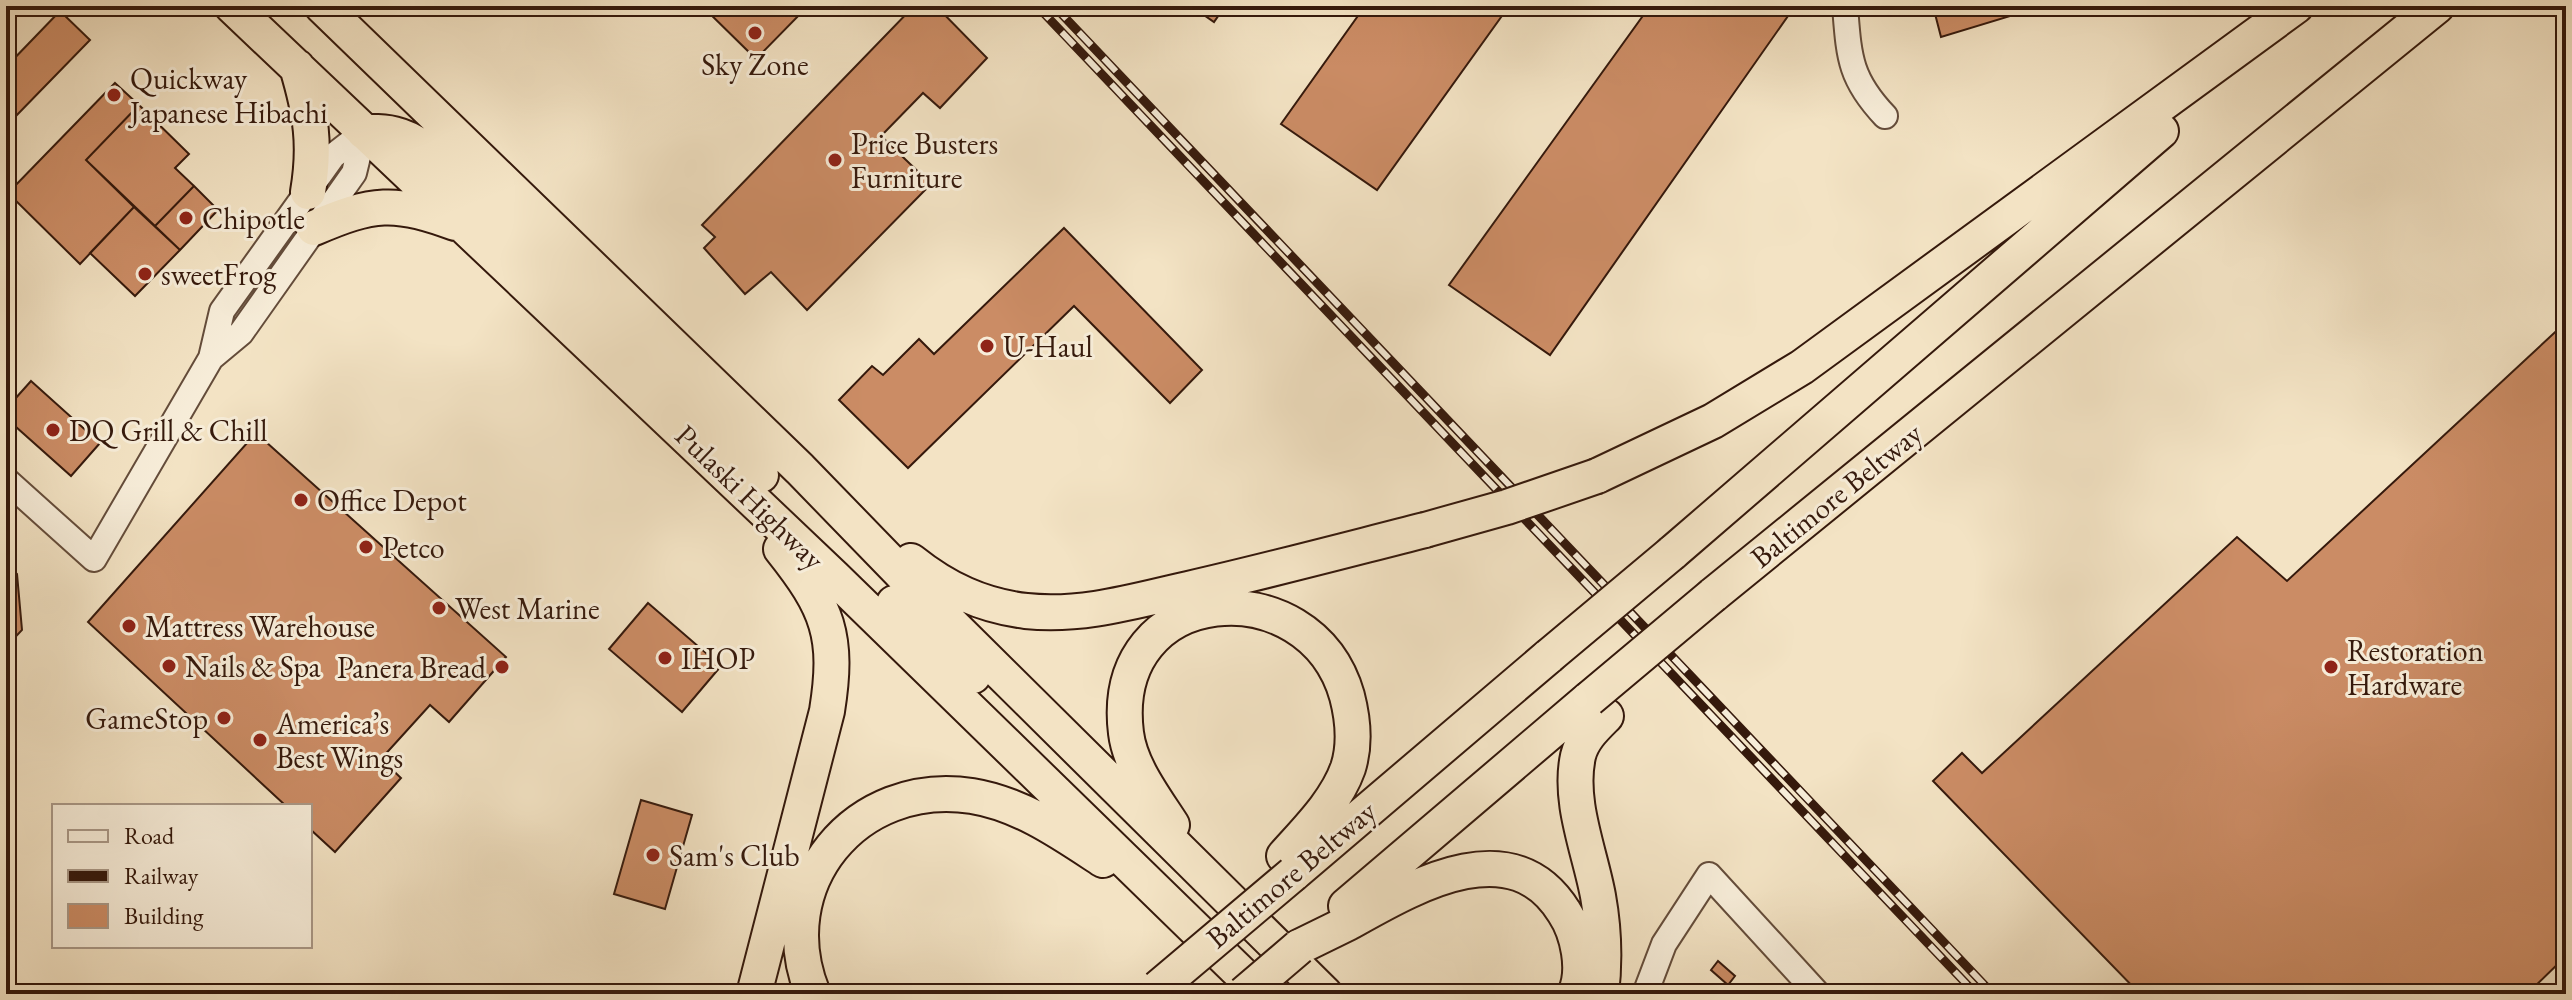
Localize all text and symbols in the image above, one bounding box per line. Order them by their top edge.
marker: Sky Zone [746,24,764,42]
place label: Sky Zone [701,45,809,84]
place label: Quickway Japanese Hibachi [127,59,328,132]
marker: Quickway Japanese Hibachi [105,86,123,104]
place label: Price Busters Furniture [851,124,998,197]
marker: Price Busters Furniture [826,151,844,169]
place label: Chipotle [202,199,305,238]
marker: Chipotle [177,209,195,227]
place label: sweetFrog [161,255,277,294]
marker: sweetFrog [136,265,154,283]
place label: U-Haul [1003,327,1093,366]
marker: U-Haul [978,337,996,355]
place label: DQ Grill & Chill [69,411,267,450]
street label: Baltimore Beltway [1742,413,1931,576]
street label: Pulaski Highway [667,416,834,579]
marker: DQ Grill & Chill [44,421,62,439]
place label: Office Depot [317,481,467,520]
marker: Office Depot [292,491,310,509]
place label: Petco [382,528,445,567]
marker: Petco [357,538,375,556]
place label: West Marine [455,589,600,628]
marker: West Marine [430,599,448,617]
place label: Mattress Warehouse [145,607,375,646]
marker: Mattress Warehouse [120,617,138,635]
place label: Restoration Hardware [2347,631,2484,704]
place label: IHOP [681,639,755,678]
place label: Nails & Spa [185,647,321,686]
place label: Panera Bread [337,648,487,687]
marker: IHOP [656,649,674,667]
marker: Nails & Spa [160,657,178,675]
marker: Panera Bread [493,658,511,676]
marker: Restoration Hardware [2322,658,2340,676]
place label: GameStop [85,699,208,738]
place label: America’s Best Wings [275,704,403,777]
marker: GameStop [215,709,233,727]
marker: America’s Best Wings [251,731,269,749]
street label: Baltimore Beltway [1198,791,1385,957]
legend [52,804,312,948]
text: Road [124,820,175,851]
place label: Sam's Club [669,836,800,875]
marker: Sam's Club [644,846,662,864]
text: Railway [124,860,199,891]
text: Building [124,900,204,931]

